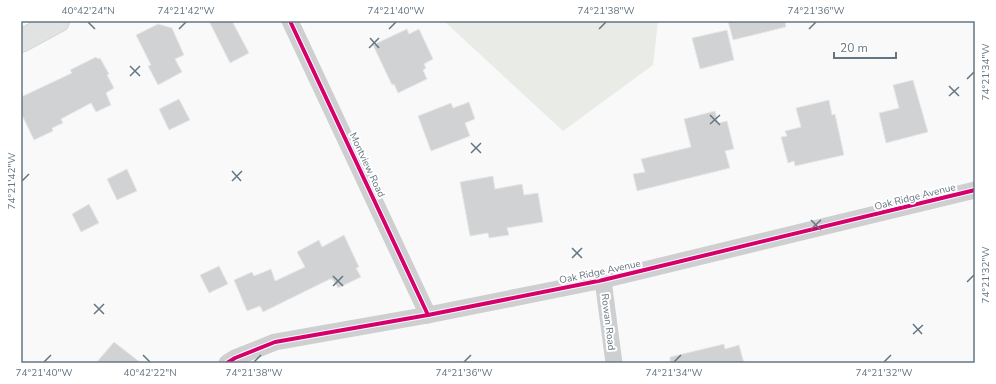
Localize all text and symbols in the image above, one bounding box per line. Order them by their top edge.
text: 40°42'24"N [61,4,115,18]
text: 74°21'42"W [158,4,214,18]
text: 74°21'40"W [368,4,424,18]
text: 74°21'38"W [578,4,634,18]
text: 74°21'36"W [788,4,844,18]
scale bar [834,34,896,60]
text: 20 m [840,40,868,56]
text: 74°21'34"W [979,44,993,100]
street label: Montview Road [346,130,388,200]
text: 74°21'42"W [5,153,19,209]
street label: Oak Ridge Avenue [873,180,957,214]
text: 74°21'32"W [979,247,993,303]
street label: Oak Ridge Avenue [558,257,642,287]
street label: Rowan Road [598,293,618,351]
text: 74°21'40"W [16,366,72,380]
text: 40°42'22"N [123,366,177,380]
text: 74°21'38"W [226,366,282,380]
text: 74°21'36"W [436,366,492,380]
text: 74°21'34"W [646,366,702,380]
text: 74°21'32"W [856,366,912,380]

